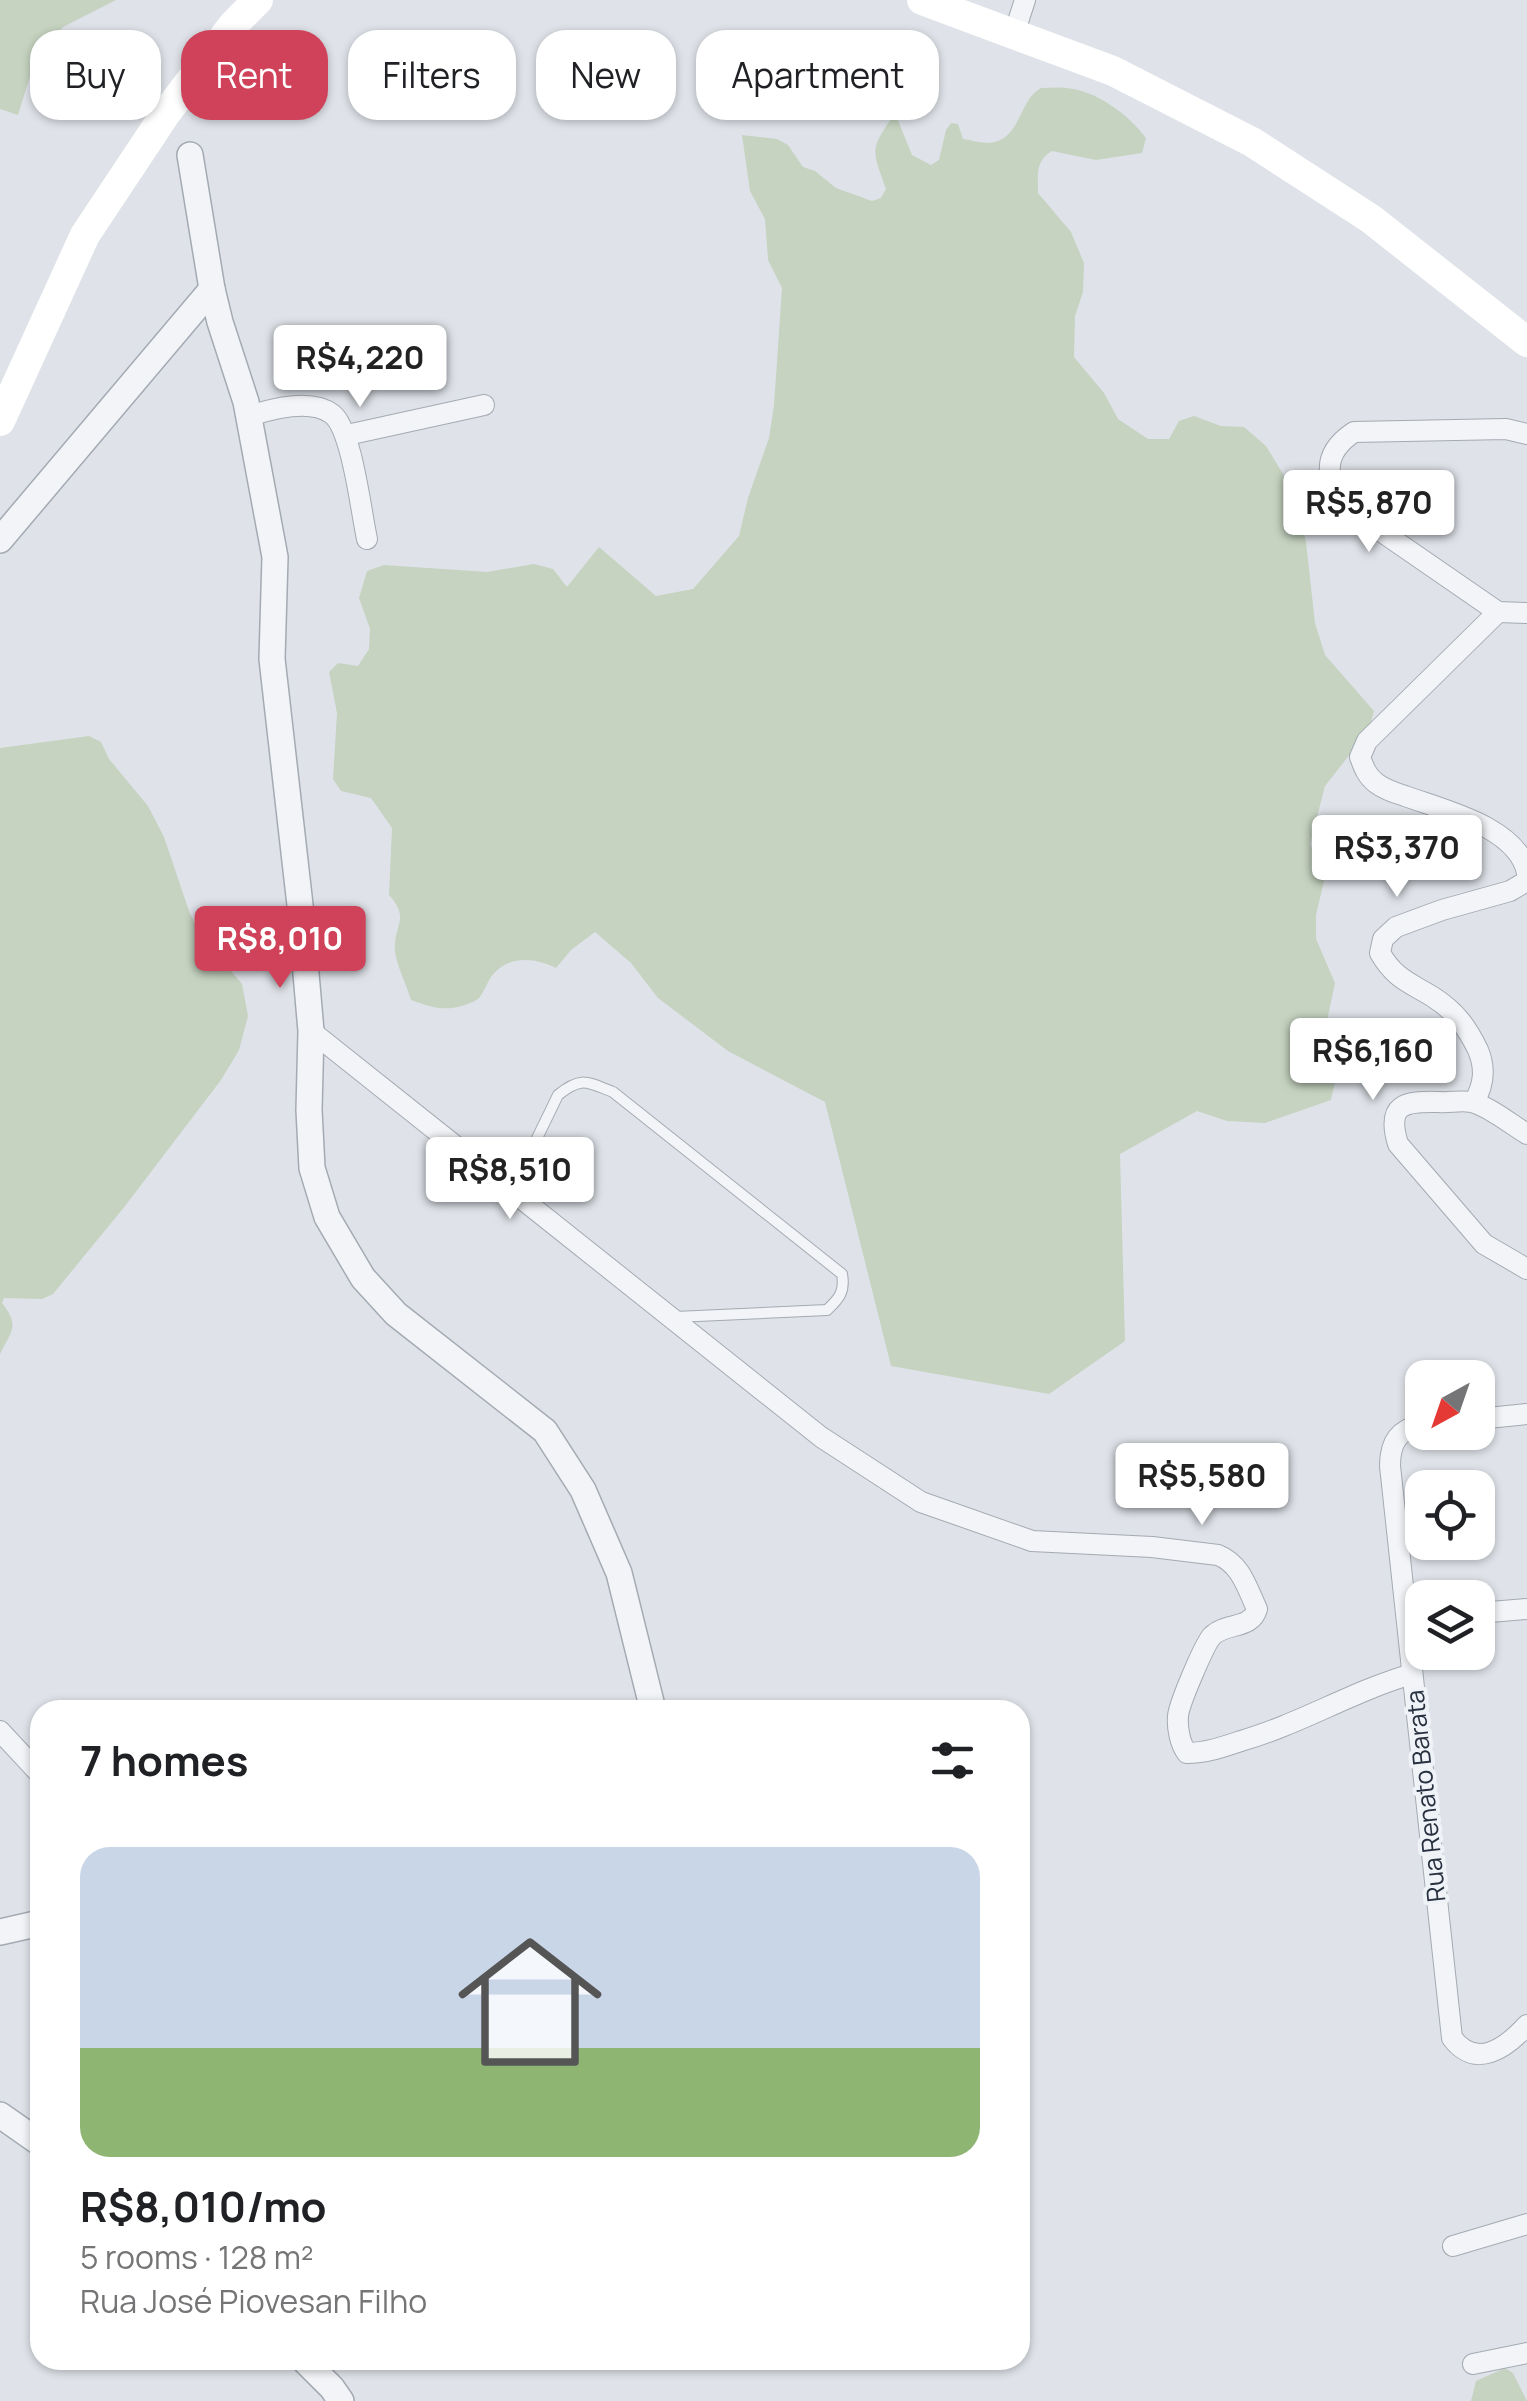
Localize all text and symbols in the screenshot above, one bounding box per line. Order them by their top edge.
chip: Buy [30,30,161,120]
chip: Rent [181,30,328,120]
chip: Filters [348,30,516,120]
chip: New [536,30,676,120]
chip: Apartment [696,30,939,120]
pin: R$4,220 [268,325,452,410]
text: R$4,220 [296,335,424,379]
pin: R$5,870 [1277,470,1461,555]
text: R$5,870 [1305,480,1433,524]
pin: R$3,370 [1305,815,1489,900]
text: R$3,370 [1334,825,1460,869]
pin: R$8,010 [188,906,372,991]
text: R$8,010 [217,916,343,960]
pin: R$6,160 [1281,1018,1465,1103]
text: R$6,160 [1312,1028,1434,1072]
pin: R$8,510 [418,1137,602,1222]
text: R$8,510 [448,1147,572,1191]
north arrow [1405,1360,1495,1450]
map controls [1405,1360,1495,1670]
pin: R$5,580 [1110,1443,1294,1528]
text: R$5,580 [1137,1453,1267,1497]
button: locate [1405,1470,1495,1560]
button: layers [1405,1580,1495,1670]
street label: Rua Renato Barata [1396,1688,1454,1904]
text: 7 homes [80,1731,248,1789]
icon: filters [925,1733,980,1788]
icon: home [440,1912,620,2092]
text: R$8,010/mo [80,2177,327,2235]
text: 5 rooms · 128 m² [80,2235,314,2279]
text: Rua José Piovesan Filho [80,2279,427,2323]

